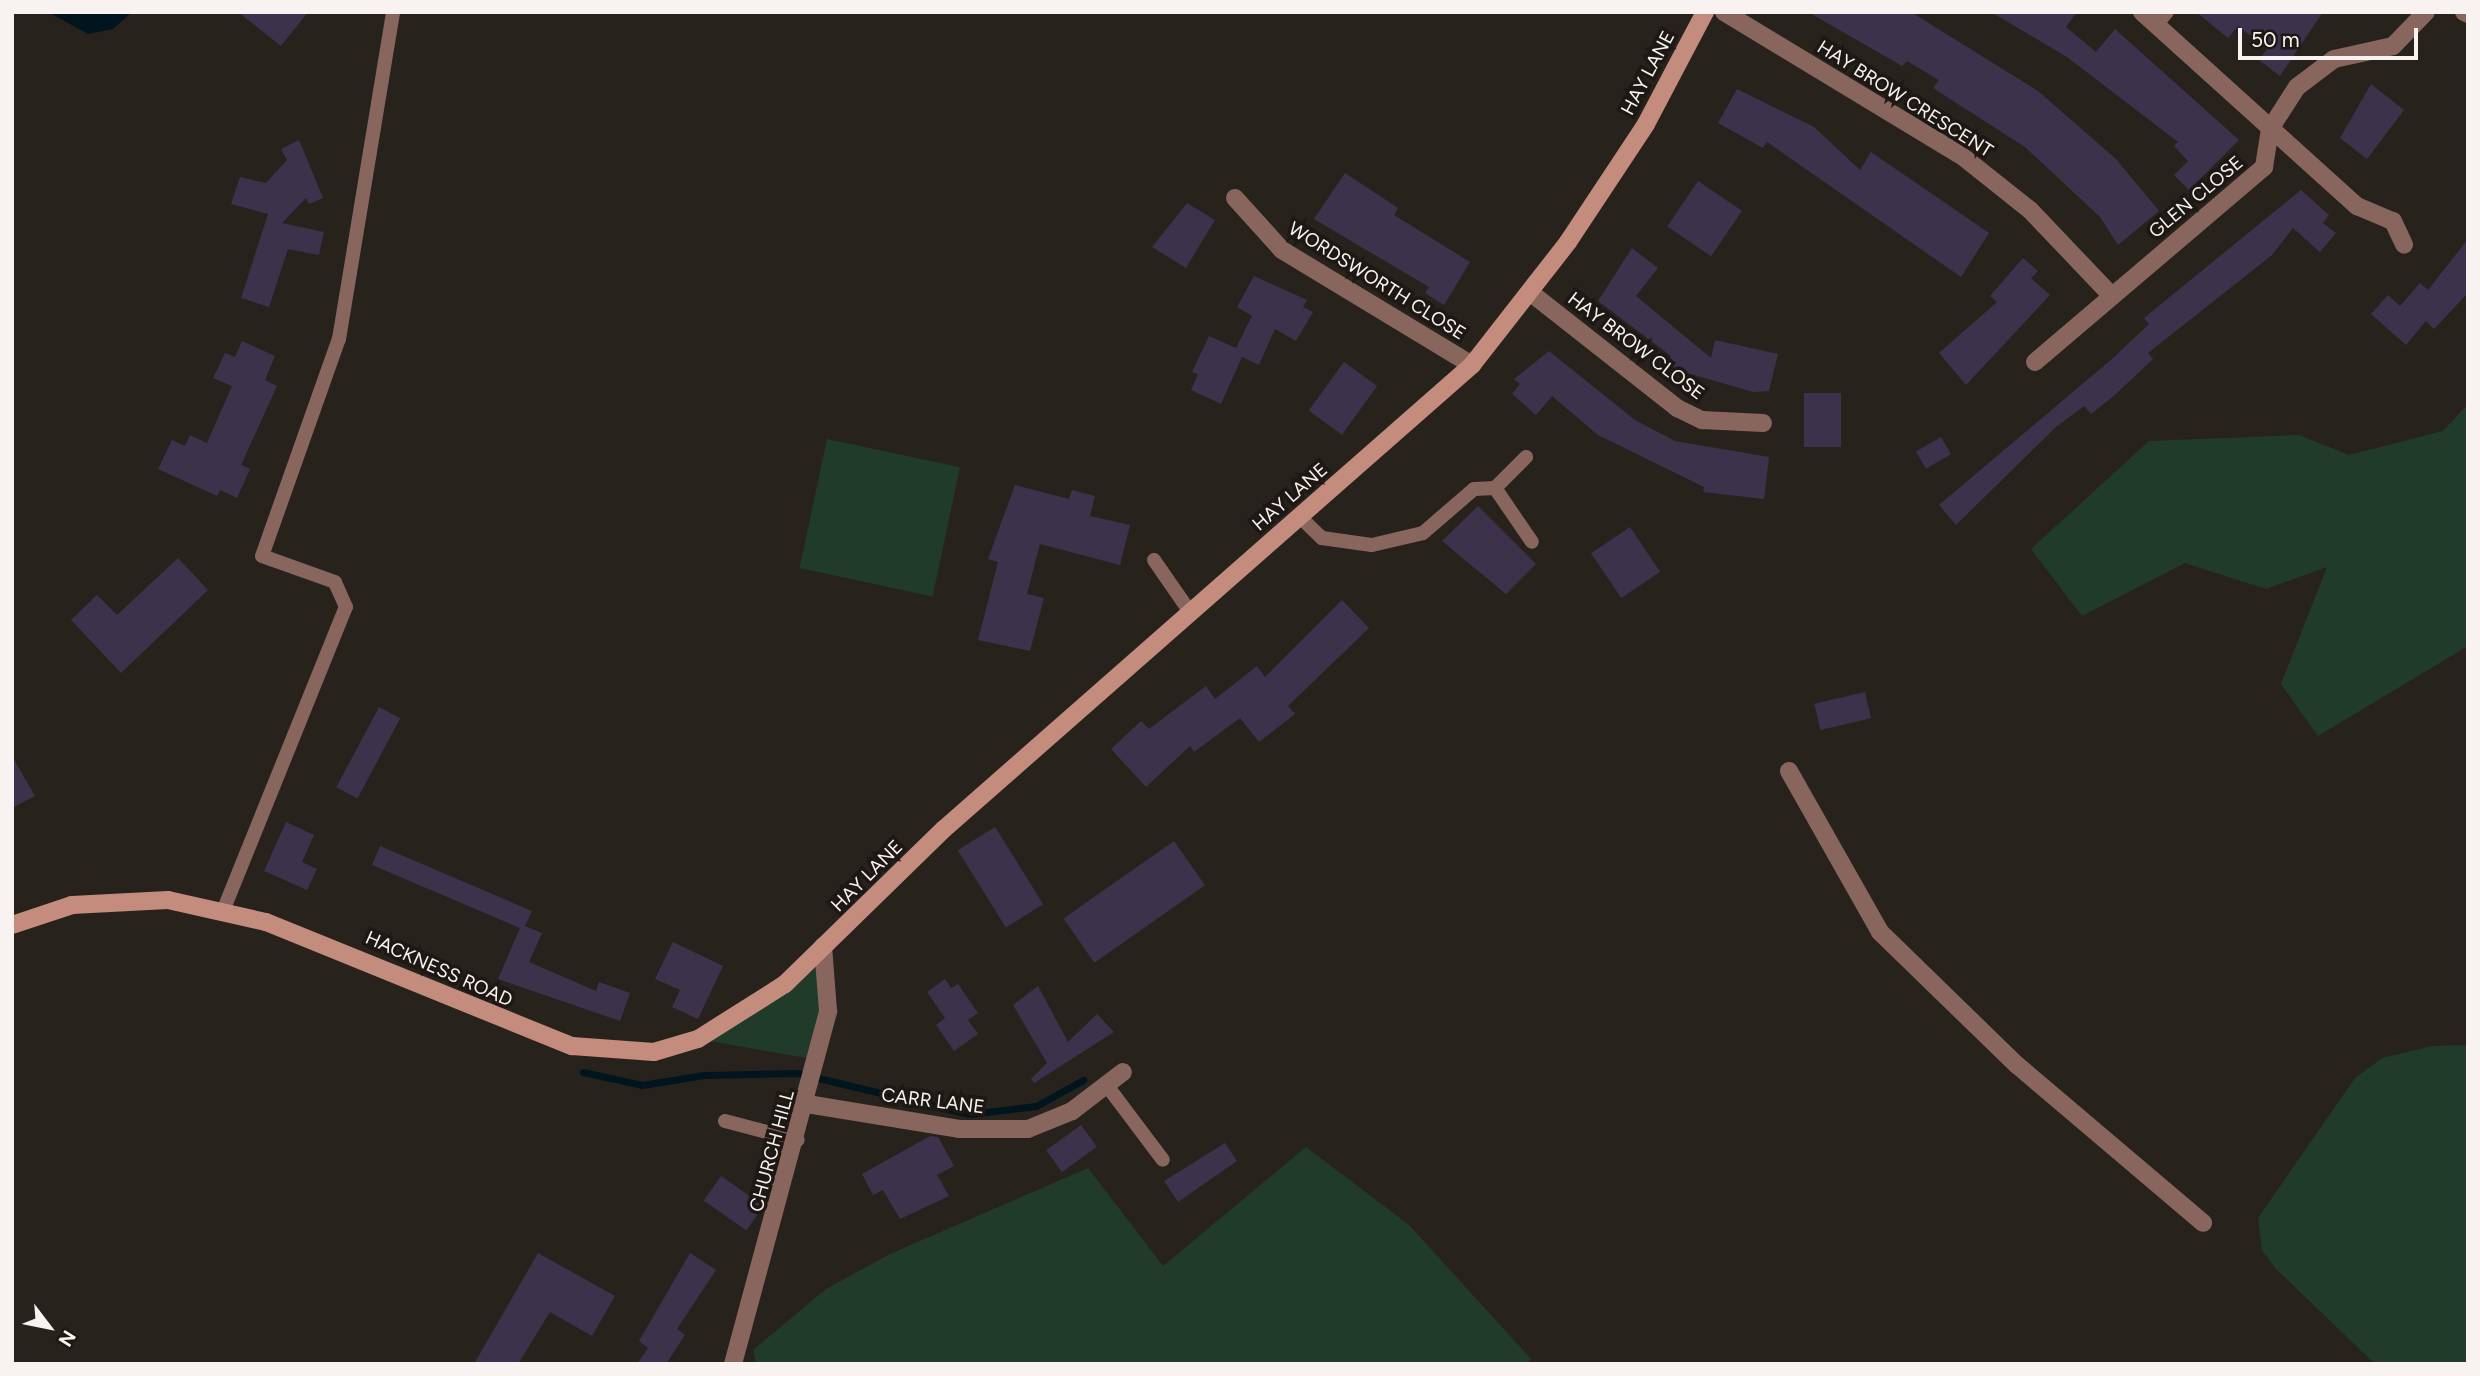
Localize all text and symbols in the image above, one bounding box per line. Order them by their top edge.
scale bar [2242,14,2422,58]
street label: HAY LANE [1616,27,1680,119]
text: 50 m [2251,27,2300,52]
street label: HAY BROW CRESCENT [1813,36,1997,162]
street label: GLEN CLOSE [2144,151,2248,243]
street label: WORDSWORTH CLOSE [1284,217,1470,345]
street label: HAY BROW CLOSE [1563,287,1709,405]
street label: HAY LANE [1248,458,1332,536]
street label: HAY LANE [826,835,908,917]
street label: HACKNESS ROAD [362,926,516,1012]
street label: CARR LANE [880,1083,986,1119]
street label: CHURCH HILL [745,1088,799,1214]
north arrow [14,1292,84,1362]
text: N [54,1326,81,1351]

